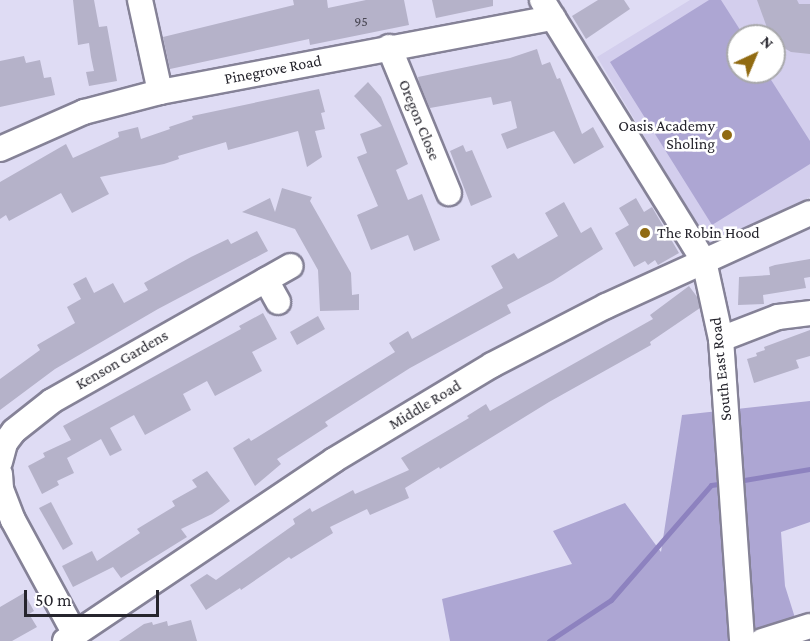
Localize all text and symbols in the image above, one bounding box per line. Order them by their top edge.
house number: 95 [354,13,368,29]
north arrow [726,24,786,84]
text: N [758,32,777,52]
street label: Pinegrove Road [223,51,323,89]
street label: Oregon Close [394,77,444,163]
place label: Oasis Academy Sholing [618,116,715,154]
marker: Oasis Academy Sholing [720,128,734,142]
place label: The Robin Hood [657,223,760,243]
marker: The Robin Hood [638,226,652,240]
street label: South East Road [706,316,736,422]
street label: Kenson Gardens [72,326,172,394]
street label: Middle Road [385,376,465,434]
scale bar [27,578,162,616]
text: 50 m [35,590,72,610]

